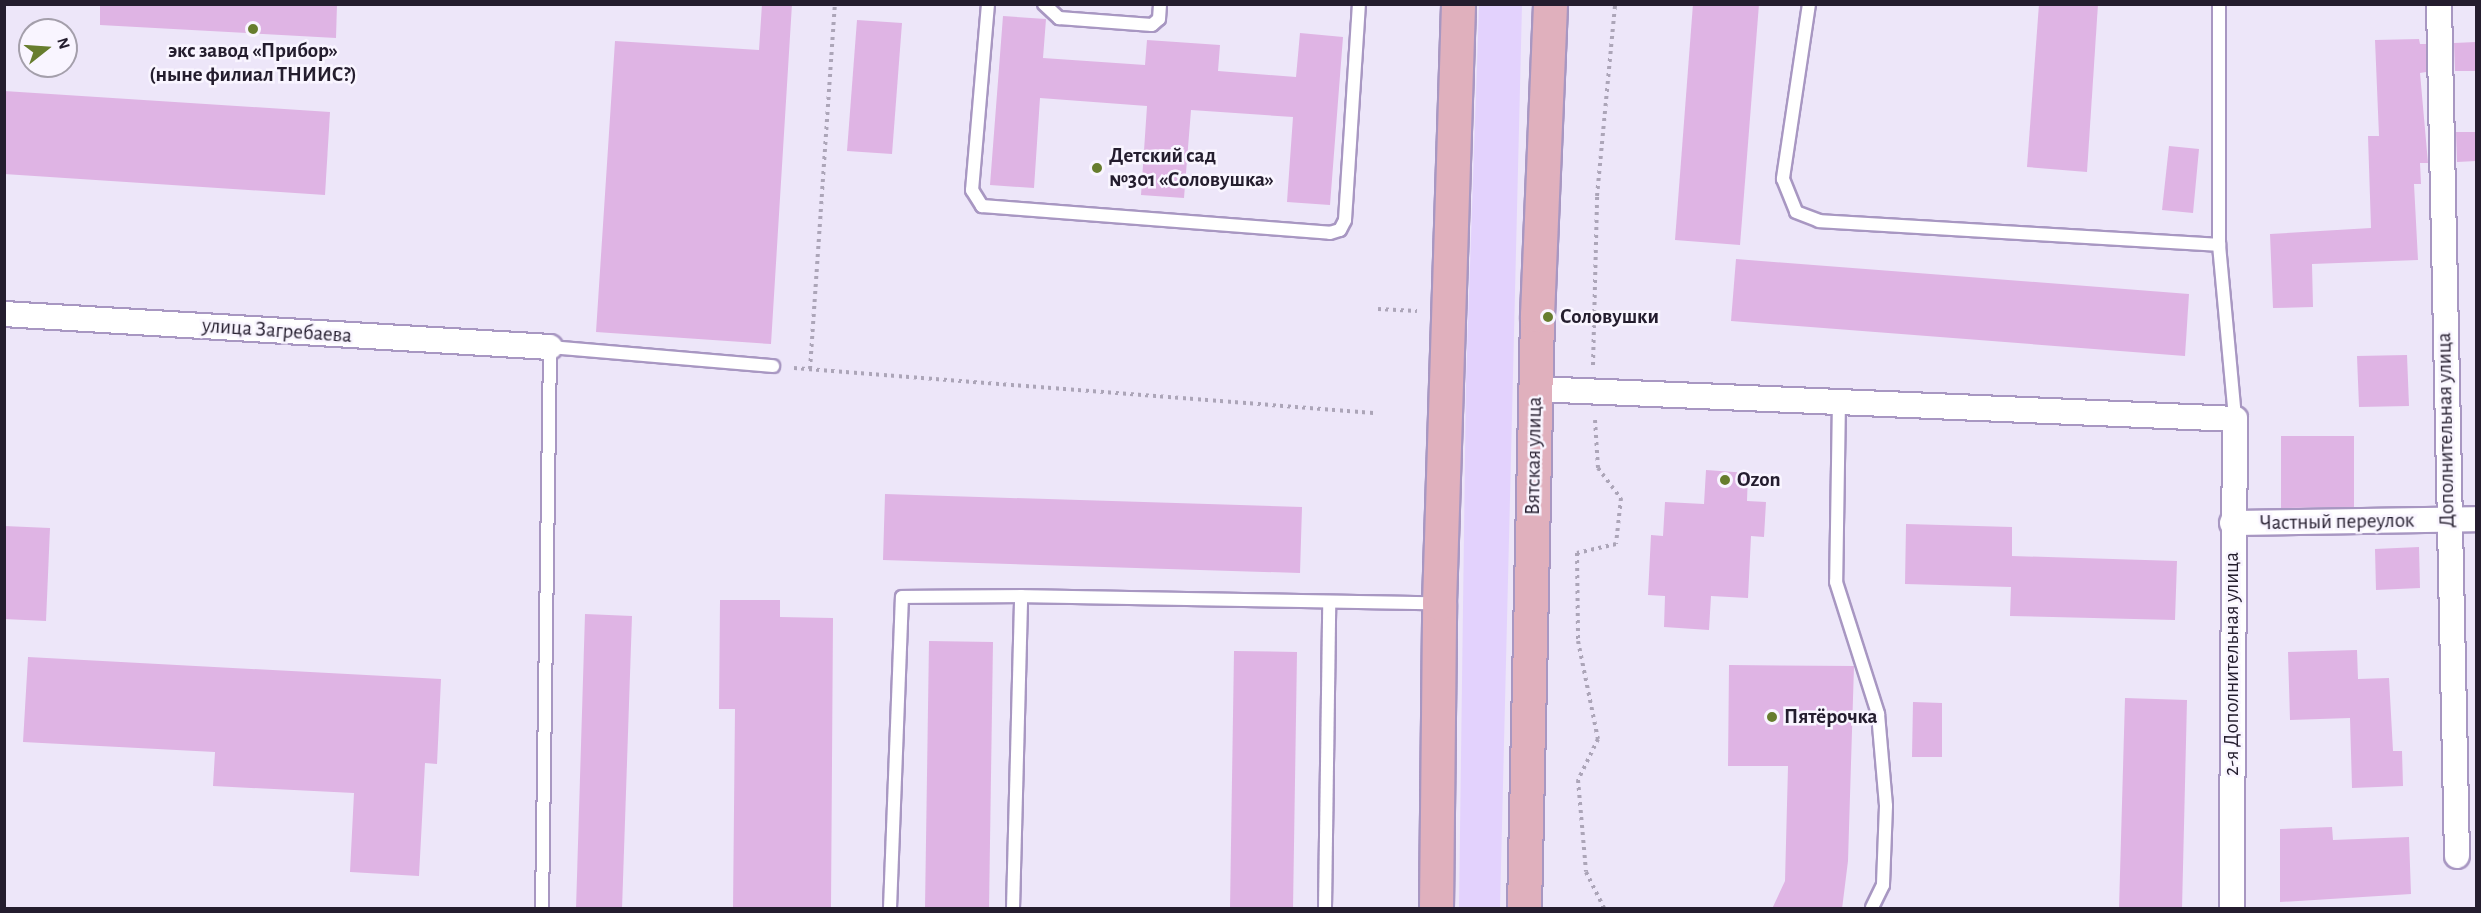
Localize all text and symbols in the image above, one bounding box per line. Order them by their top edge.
north arrow [18,18,78,78]
marker: экс завод «Прибор» (ныне филиал ТНИИС?) [246,22,260,36]
text: N [54,36,73,51]
place label: экс завод «Прибор» (ныне филиал ТНИИС?) [149,38,357,88]
place label: Детский сад №301 «Соловушка» [1109,143,1274,193]
marker: Детский сад №301 «Соловушка» [1090,161,1104,175]
place label: Соловушки [1560,304,1659,330]
marker: Соловушки [1541,310,1555,324]
street label: улица Загребаева [201,313,353,349]
street label: Дополнительная улица [2432,332,2460,528]
street label: Вятская улица [1520,396,1548,516]
place label: Ozon [1737,467,1781,493]
marker: Ozon [1718,473,1732,487]
street label: Частный переулок [2259,508,2415,536]
street label: 2-я Дополнительная улица [2219,552,2245,776]
place label: Пятёрочка [1784,704,1878,730]
marker: Пятёрочка [1765,710,1779,724]

